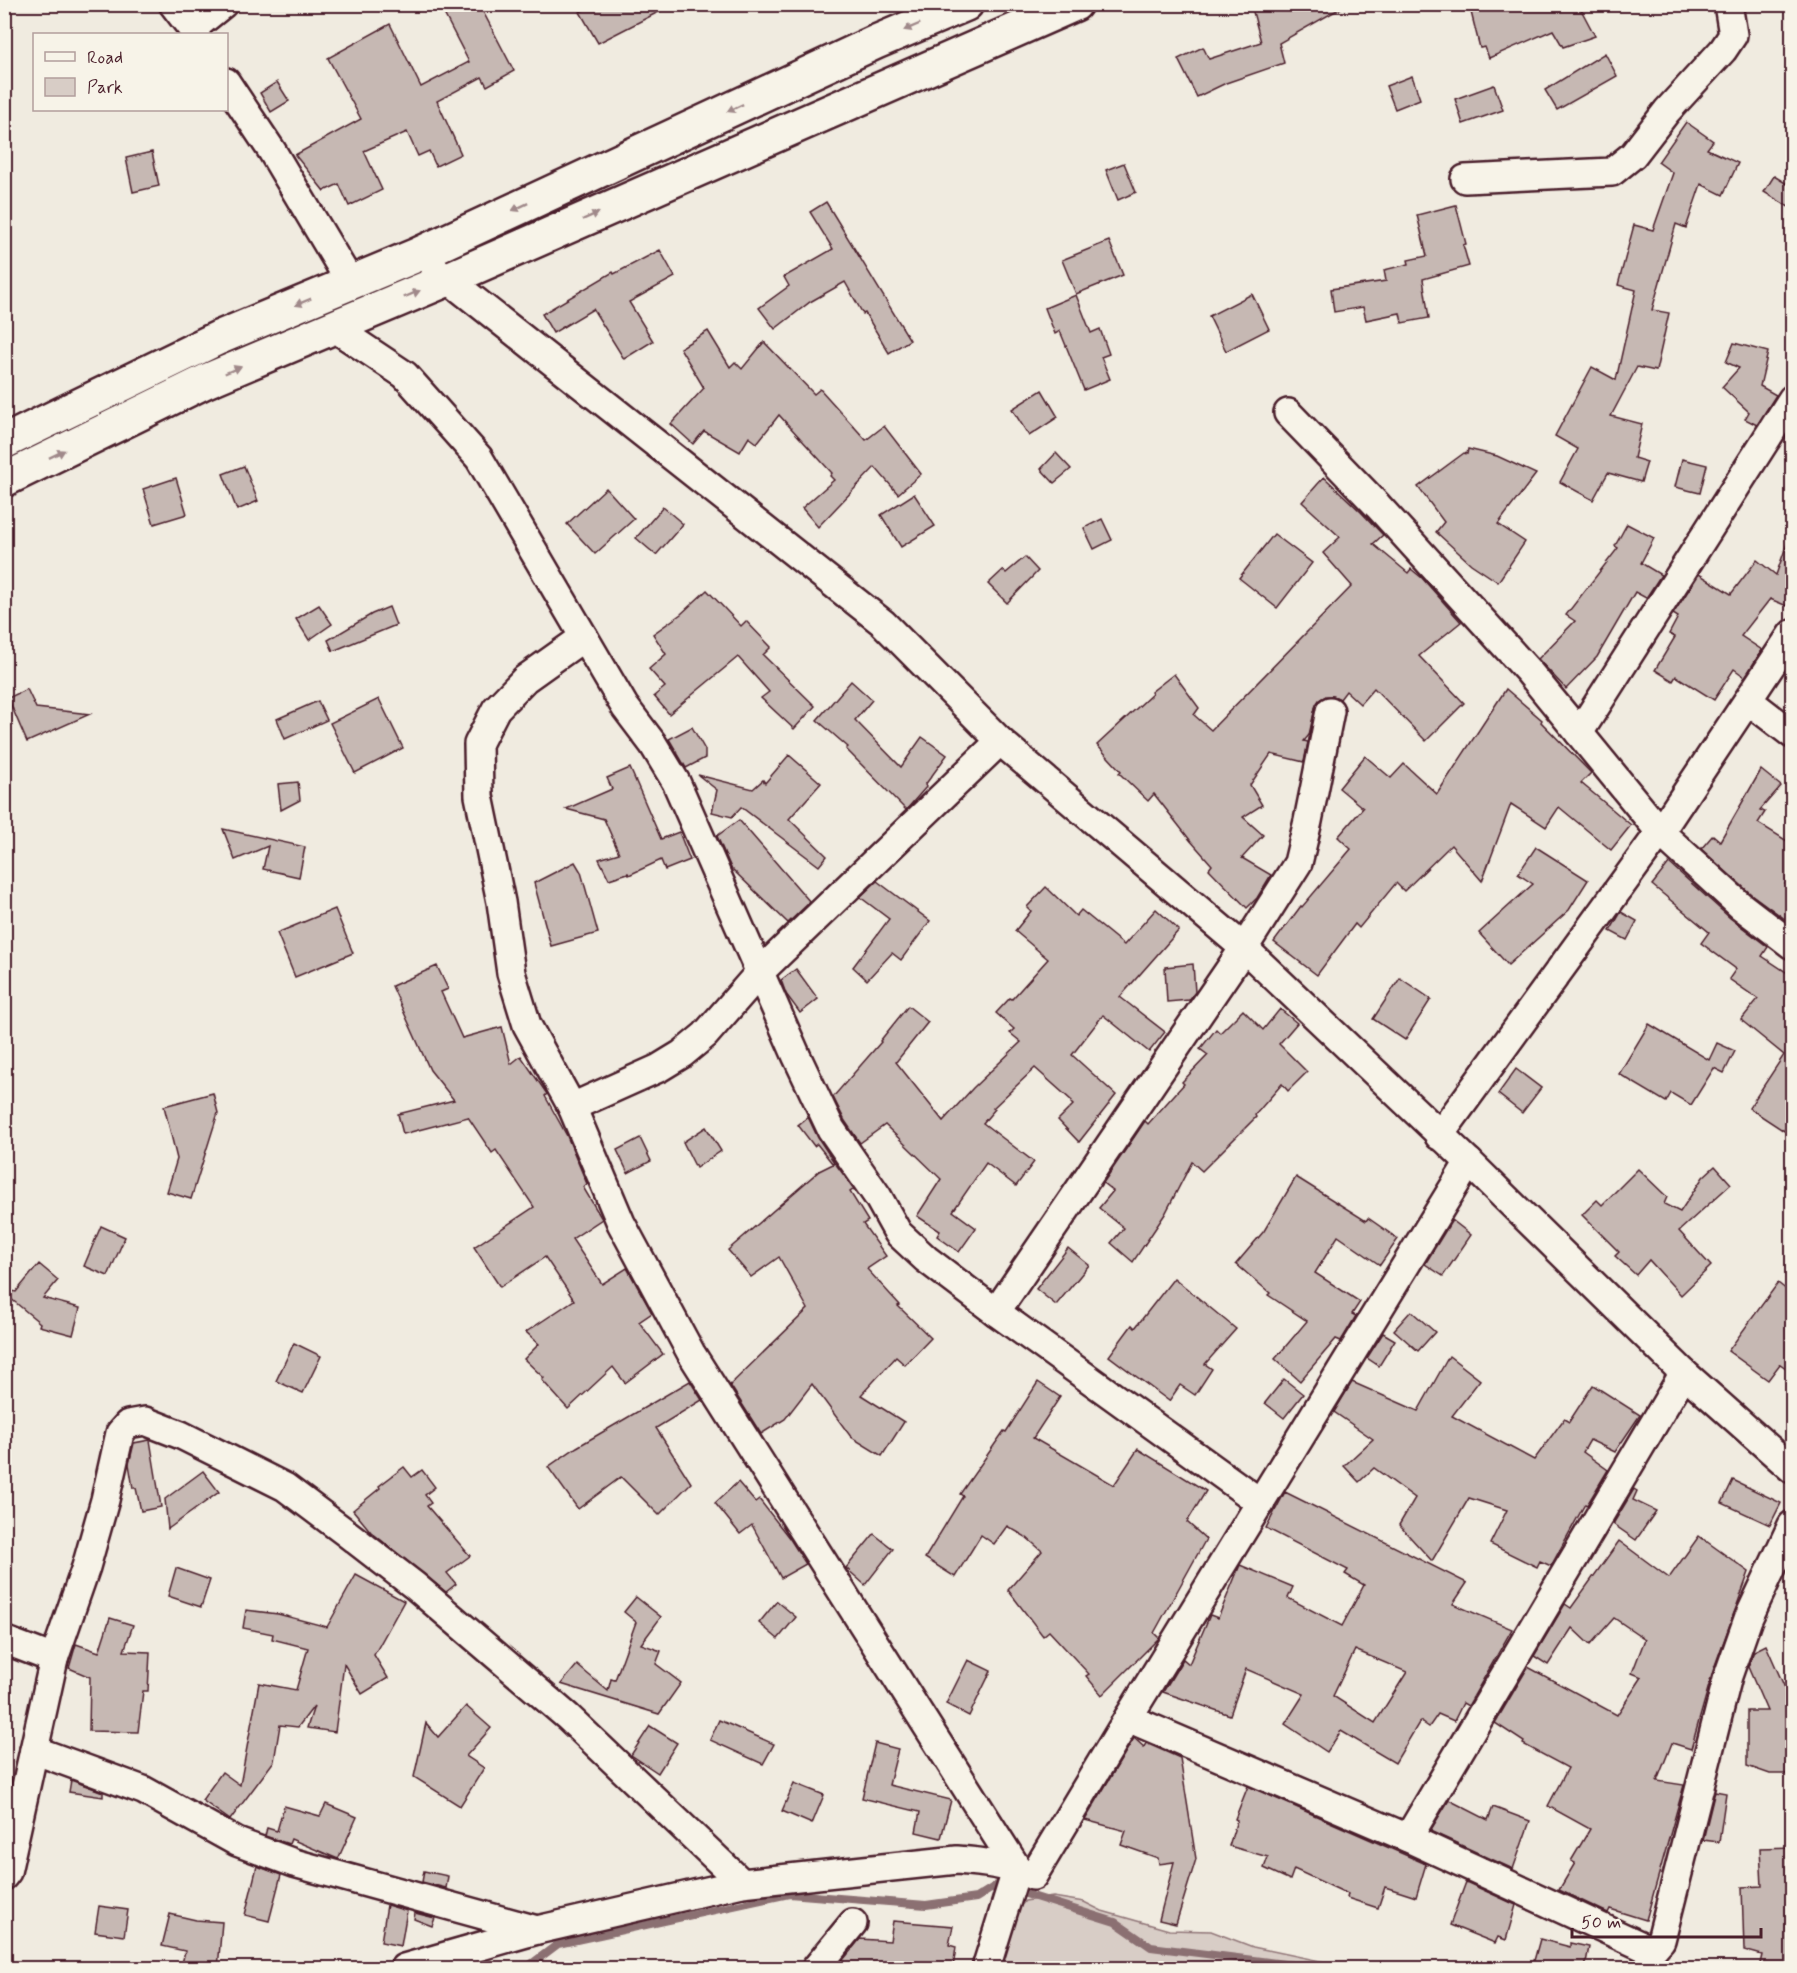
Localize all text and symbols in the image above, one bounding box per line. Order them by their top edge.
one-way arrow [903,22,921,32]
legend [33,33,228,111]
text: Road [87,46,123,70]
text: Park [87,76,123,100]
one-way arrow [726,103,743,112]
one-way arrow [511,203,528,212]
one-way arrow [582,211,600,220]
one-way arrow [404,289,422,299]
one-way arrow [293,297,311,307]
one-way arrow [224,365,242,374]
one-way arrow [49,449,66,459]
scale bar [1572,1901,1761,1939]
text: 50 m [1581,1911,1621,1935]

